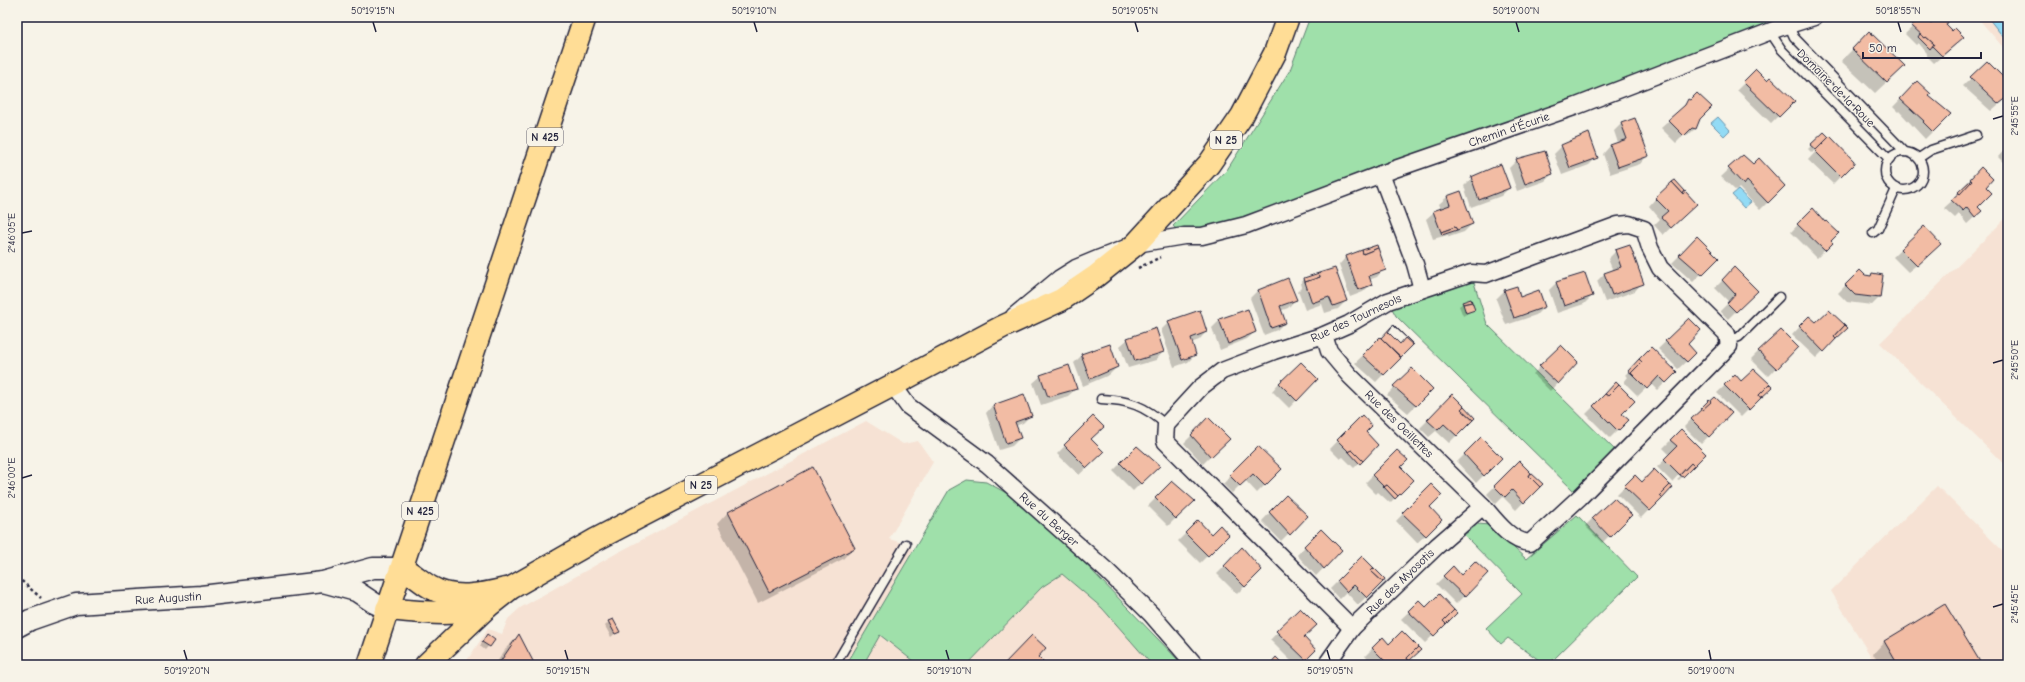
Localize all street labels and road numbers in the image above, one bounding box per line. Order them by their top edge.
street label: Domaine de la Roue [1794,46,1878,130]
street label: Chemin d'Écurie [1467,109,1551,150]
road number: N 425 [527,128,563,146]
road number: N 25 [1210,131,1242,149]
street label: Rue des Tournesols [1308,291,1404,345]
street label: Rue des Oeillettes [1362,387,1436,460]
road number: N 25 [685,476,717,494]
street label: Rue du Berger [1016,489,1082,550]
road number: N 425 [402,502,438,520]
street label: Rue des Myosotis [1363,546,1437,617]
street label: Rue Augustin [135,589,202,607]

